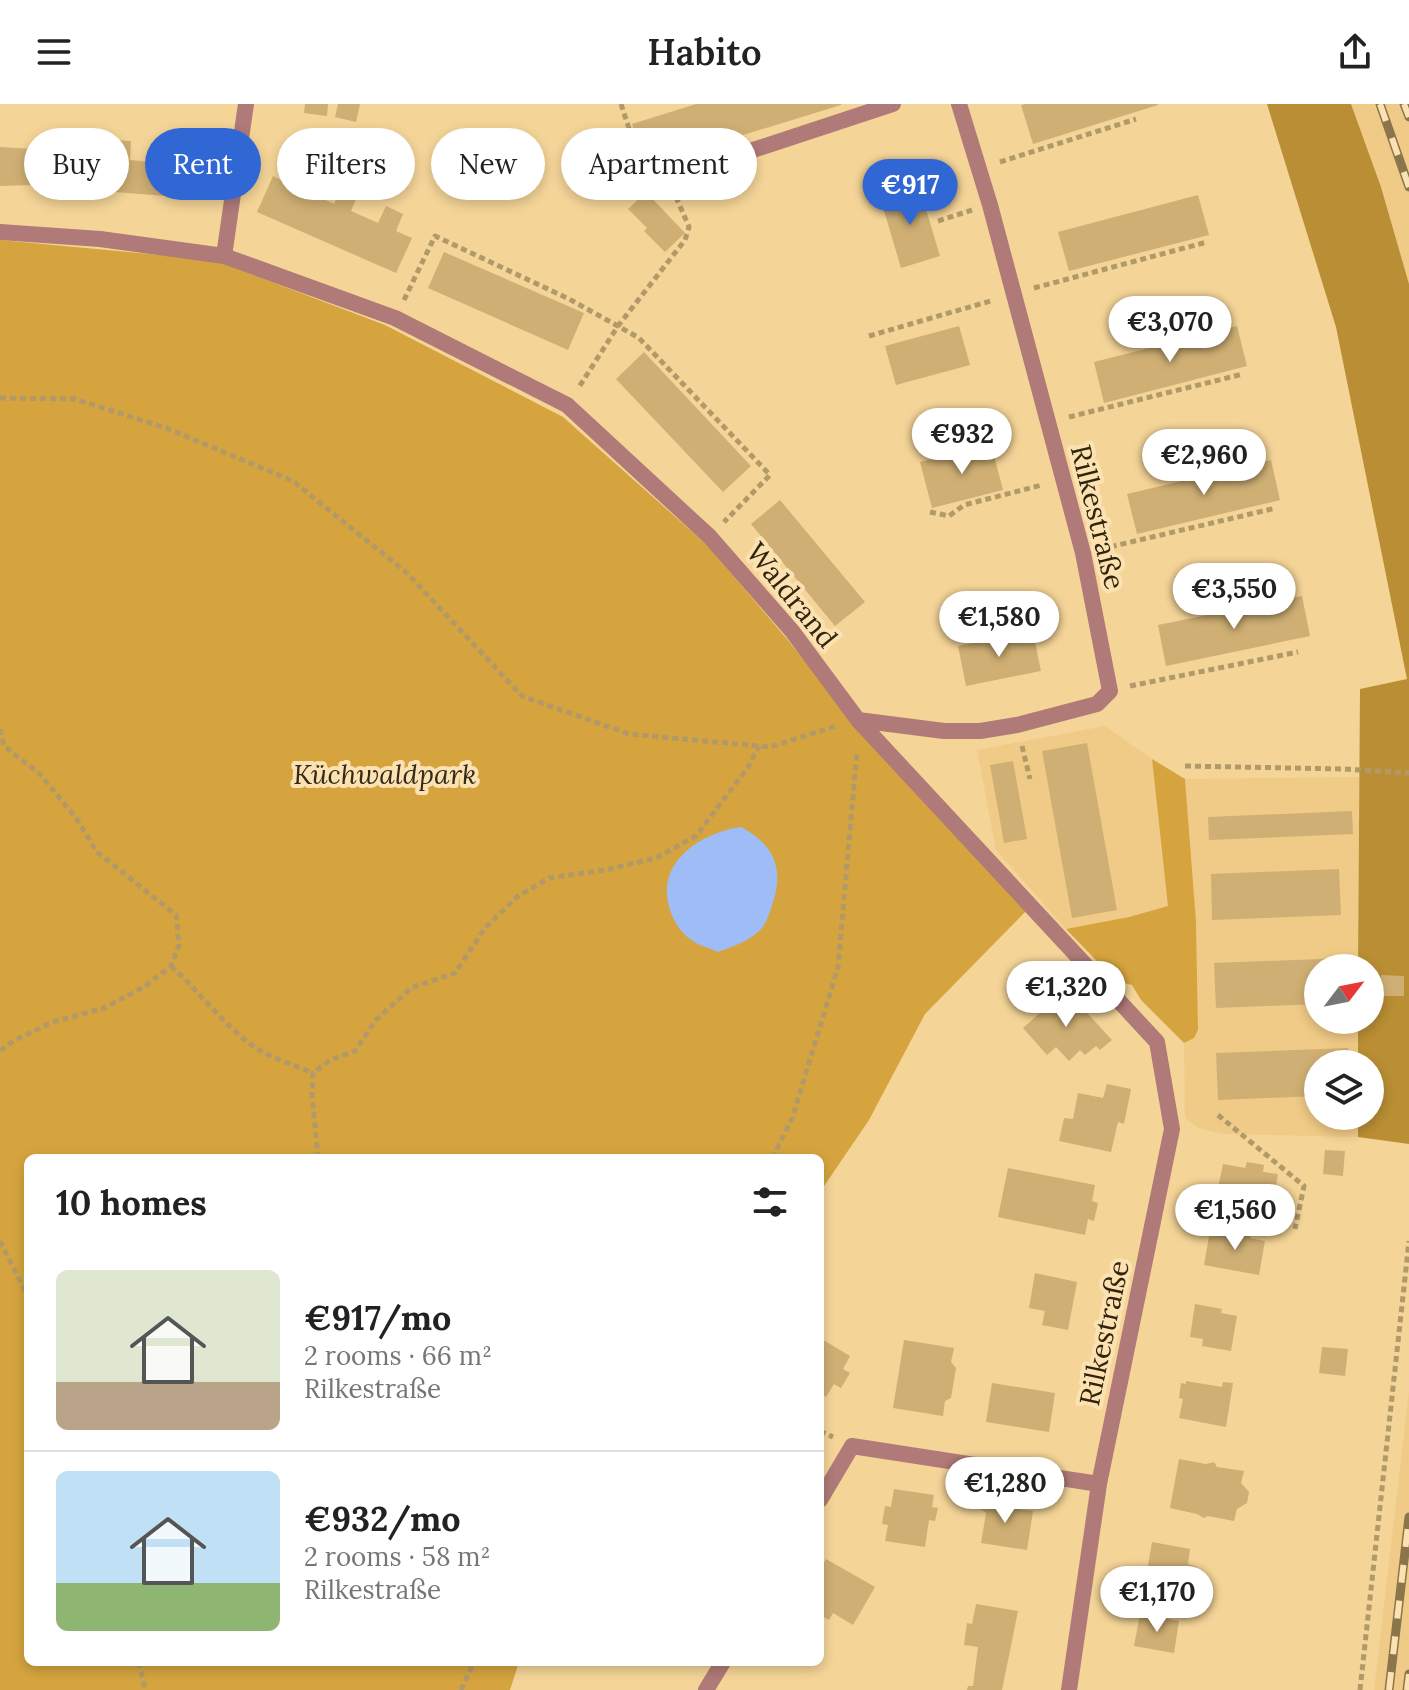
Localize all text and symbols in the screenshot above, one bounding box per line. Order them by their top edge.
text: Habito [647,29,762,75]
icon: menu [32,30,76,74]
icon: share [1333,30,1377,74]
chip: Buy [24,128,129,200]
chip: Rent [145,128,261,200]
chip: Filters [277,128,415,200]
chip: New [431,128,545,200]
chip: Apartment [561,128,757,200]
pin: €917 [863,159,957,227]
text: €917 [881,168,939,201]
pin: €3,070 [1105,296,1235,364]
text: €3,070 [1127,305,1213,338]
pin: €932 [915,408,1009,476]
text: €932 [930,417,994,450]
pin: €2,960 [1139,429,1269,497]
text: €2,960 [1160,438,1248,471]
street label: Rilkestraße [1063,441,1133,593]
street label: Waldrand [738,535,846,655]
pin: €3,550 [1169,563,1299,631]
text: €3,550 [1191,572,1277,605]
pin: €1,580 [934,591,1064,659]
text: €1,580 [957,600,1041,633]
park label: Küchwaldpark [293,756,477,792]
north arrow [1304,954,1384,1034]
map controls [1304,954,1384,1130]
pin: €1,320 [1001,961,1131,1029]
text: €1,320 [1024,970,1108,1003]
button: layers [1304,1050,1384,1130]
icon: filters [748,1180,792,1224]
text: 10 homes [56,1181,207,1224]
pin: €1,560 [1170,1184,1300,1252]
text: €1,560 [1193,1193,1277,1226]
street label: Rilkestraße [1071,1257,1137,1409]
text: €917/mo [304,1296,451,1339]
icon: home [120,1302,216,1398]
text: 2 rooms · 66 m² [304,1339,492,1372]
text: Rilkestraße [304,1372,441,1405]
pin: €1,280 [940,1457,1070,1525]
text: €1,280 [963,1466,1047,1499]
text: €932/mo [304,1497,461,1540]
icon: home [120,1503,216,1599]
text: 2 rooms · 58 m² [304,1540,491,1573]
pin: €1,170 [1092,1566,1222,1634]
text: Rilkestraße [304,1573,441,1606]
text: €1,170 [1118,1575,1196,1608]

